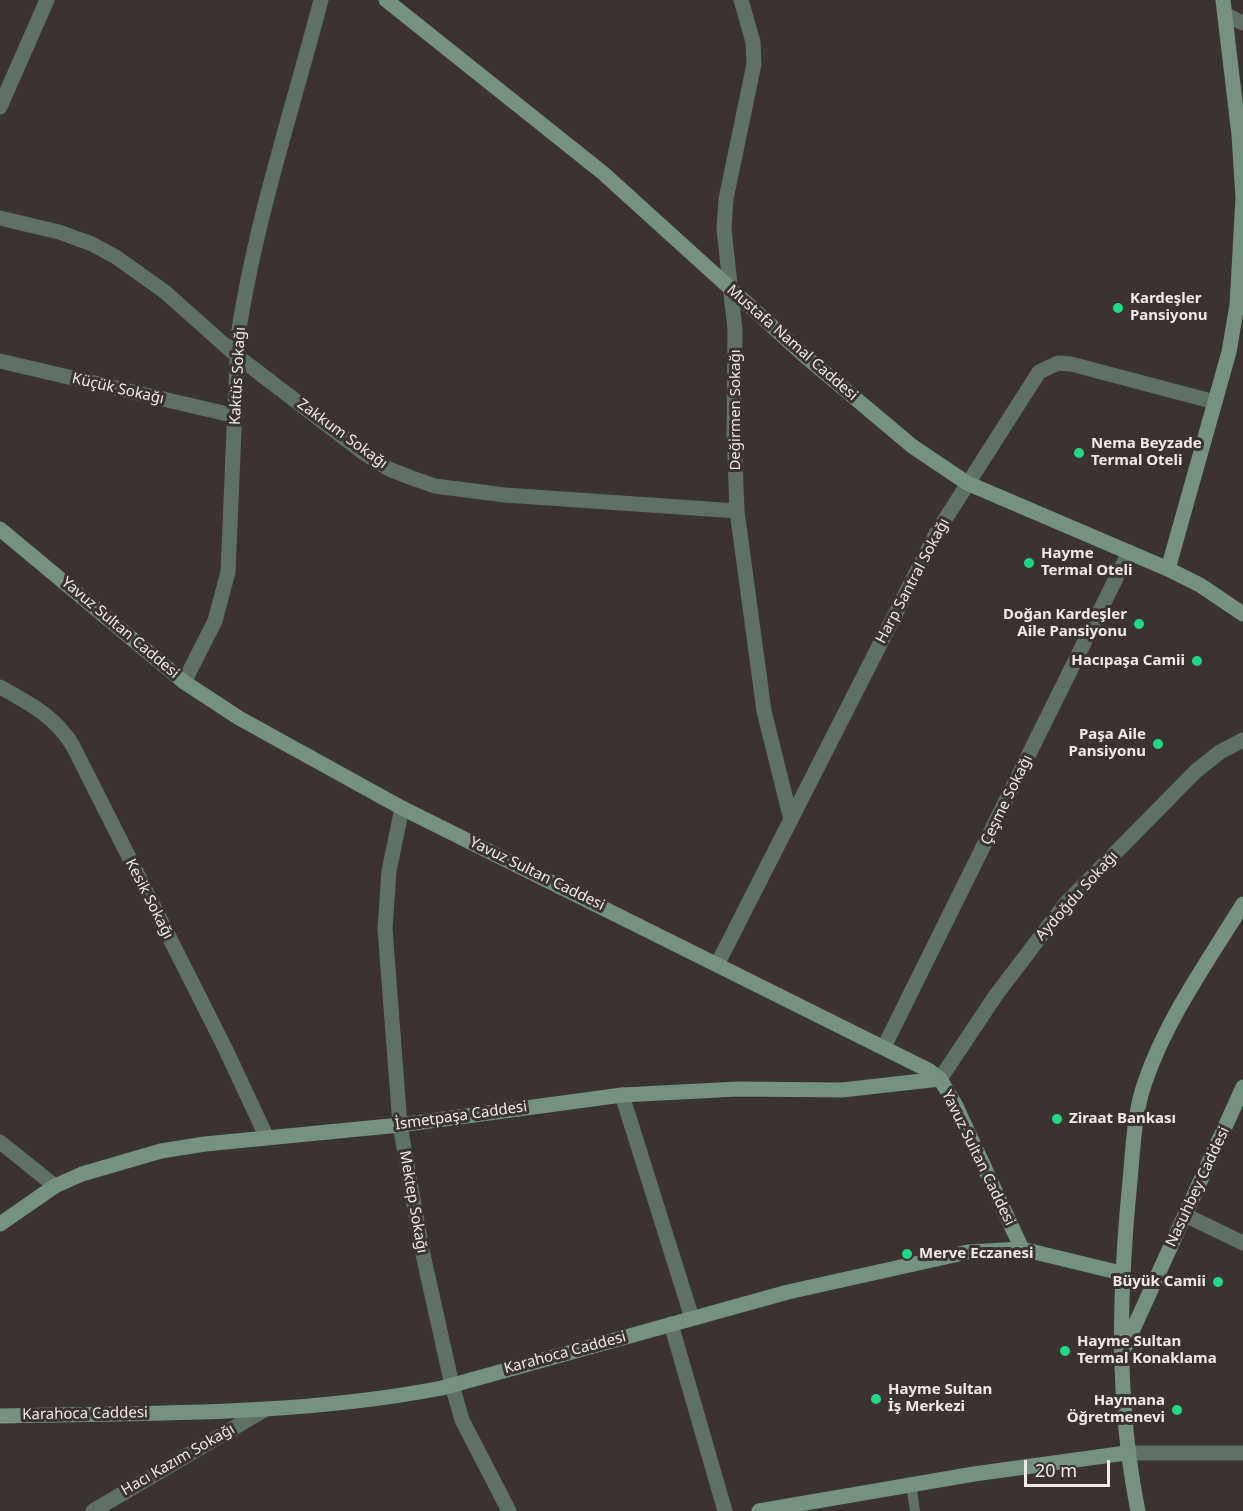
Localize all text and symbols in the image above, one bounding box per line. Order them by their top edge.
street label: Mustafa Namal Caddesi [723,281,861,405]
place label: Kardeşler Pansiyonu [1130,290,1208,325]
marker: Kardeşler Pansiyonu [1111,301,1125,315]
street label: Kaktüs Sokağı [226,326,250,426]
street label: Değirmen Sokağı [727,349,745,471]
street label: Küçük Sokağı [70,370,166,408]
street label: Zakkum Sokağı [293,395,391,473]
place label: Nema Beyzade Termal Oteli [1091,435,1202,470]
marker: Nema Beyzade Termal Oteli [1072,446,1086,460]
street label: Harp Santral Sokağı [872,515,954,647]
place label: Hayme Termal Oteli [1041,545,1133,580]
marker: Hayme Termal Oteli [1022,556,1036,570]
street label: Yavuz Sultan Caddesi [57,573,183,683]
place label: Doğan Kardeşler Aile Pansiyonu [1003,606,1127,641]
marker: Doğan Kardeşler Aile Pansiyonu [1132,617,1146,631]
place label: Hacıpaşa Camii [1071,652,1185,670]
marker: Hacıpaşa Camii [1190,654,1204,668]
place label: Paşa Aile Pansiyonu [1068,726,1146,761]
marker: Paşa Aile Pansiyonu [1151,737,1165,751]
street label: Çeşme Sokağı [977,752,1037,848]
street label: Yavuz Sultan Caddesi [466,833,608,915]
street label: Aydoğdu Sokağı [1032,848,1122,944]
street label: Kesik Sokağı [121,856,177,942]
street label: Yavuz Sultan Caddesi [937,1087,1019,1229]
street label: İsmetpaşa Caddesi [394,1098,528,1134]
place label: Ziraat Bankası [1069,1110,1176,1128]
marker: Ziraat Bankası [1050,1112,1064,1126]
street label: Nasuhbey Caddesi [1162,1124,1234,1250]
street label: Mektep Sokağı [395,1149,431,1255]
place label: Merve Eczanesi [919,1245,1033,1263]
marker: Merve Eczanesi [900,1247,914,1261]
place label: Büyük Camii [1113,1273,1206,1291]
marker: Büyük Camii [1211,1275,1225,1289]
street label: Karahoca Caddesi [502,1328,628,1378]
place label: Hayme Sultan Termal Konaklama [1077,1333,1217,1368]
marker: Hayme Sultan Termal Konaklama [1058,1344,1072,1358]
place label: Hayme Sultan İş Merkezi [888,1381,992,1416]
marker: Hayme Sultan İş Merkezi [869,1392,883,1406]
place label: Haymana Öğretmenevi [1067,1392,1165,1427]
marker: Haymana Öğretmenevi [1170,1403,1184,1417]
street label: Karahoca Caddesi [22,1404,148,1424]
street label: Hacı Kazım Sokağı [118,1420,238,1500]
scale bar [1027,1448,1112,1486]
text: 20 m [1035,1458,1077,1482]

